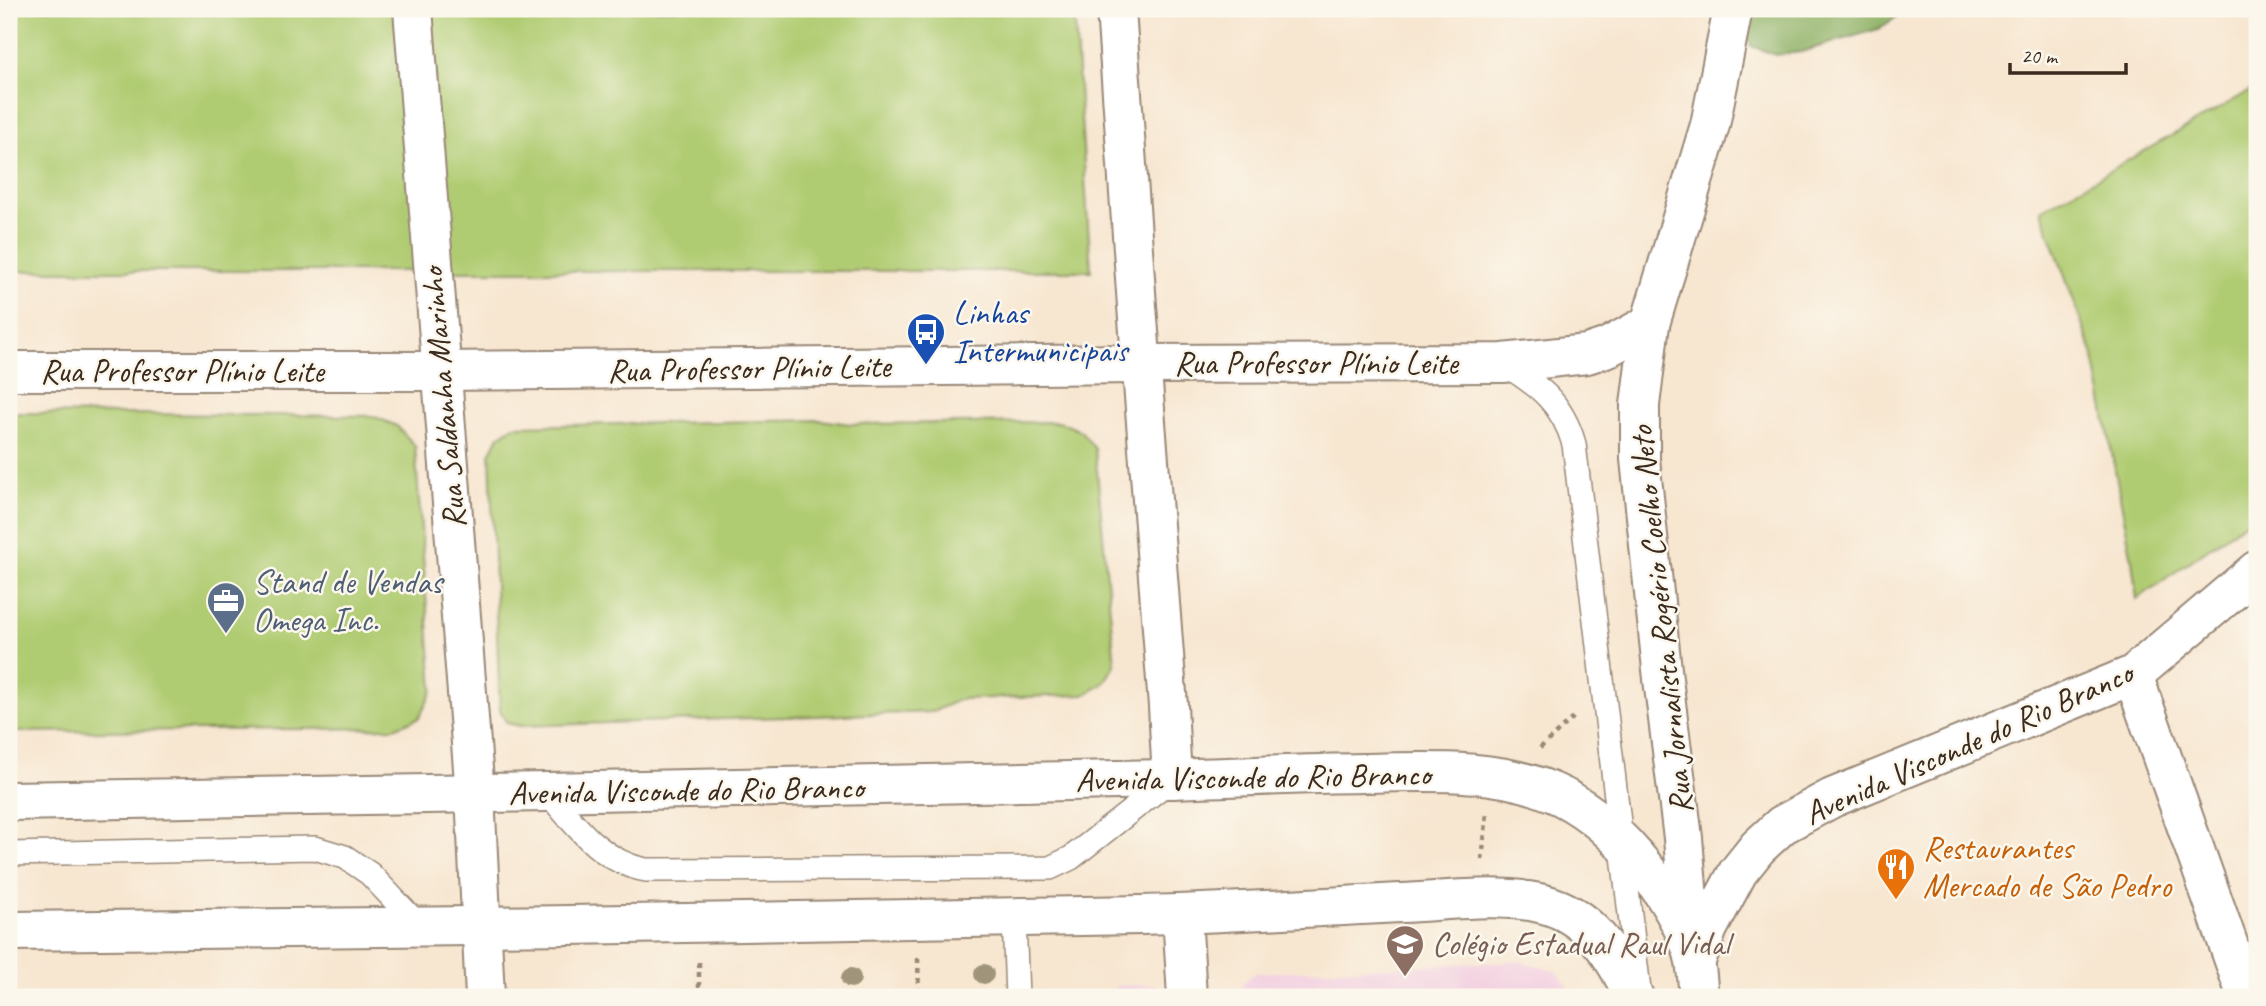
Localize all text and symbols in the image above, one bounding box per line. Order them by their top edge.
scale bar [2010,32,2126,76]
text: 20 m [2021,43,2059,69]
street label: Rua Saldanha Marinho [410,263,475,530]
place label: Linhas Intermunicipais [953,292,1130,372]
bus stop icon: Linhas Intermunicipais [905,311,947,366]
street label: Rua Professor Plínio Leite [1174,342,1460,384]
street label: Rua Professor Plínio Leite [607,344,893,391]
street label: Rua Professor Plínio Leite [40,350,326,392]
street label: Rua Jornalista Rogério Coelho Neto [1620,422,1702,816]
place label: Stand de Vendas Omega Inc. [253,561,445,641]
office icon: Stand de Vendas Omega Inc. [205,580,247,635]
street label: Avenida Visconde do Rio Branco [1797,650,2142,834]
street label: Avenida Visconde do Rio Branco [1075,753,1434,801]
street label: Avenida Visconde do Rio Branco [508,766,867,814]
place label: Restaurantes Mercado de São Pedro [1923,827,2172,907]
restaurant icon: Restaurantes Mercado de São Pedro [1875,846,1917,901]
school or university icon: Colégio Estadual Raul Vidal [1384,923,1426,978]
place label: Colégio Estadual Raul Vidal [1432,923,1735,965]

